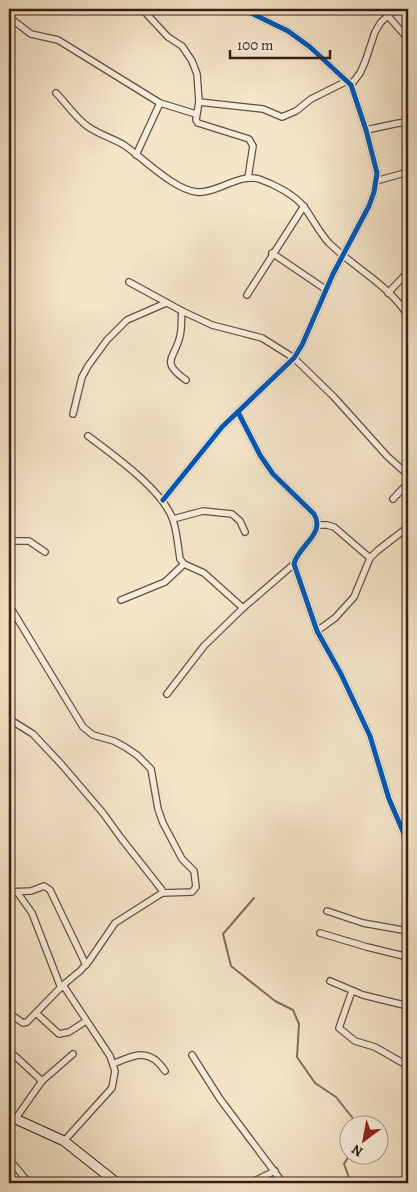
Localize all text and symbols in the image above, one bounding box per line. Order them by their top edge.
scale bar [230,28,330,60]
text: 100 m [237,35,274,55]
north arrow [340,1114,390,1164]
text: N [348,1140,367,1161]

